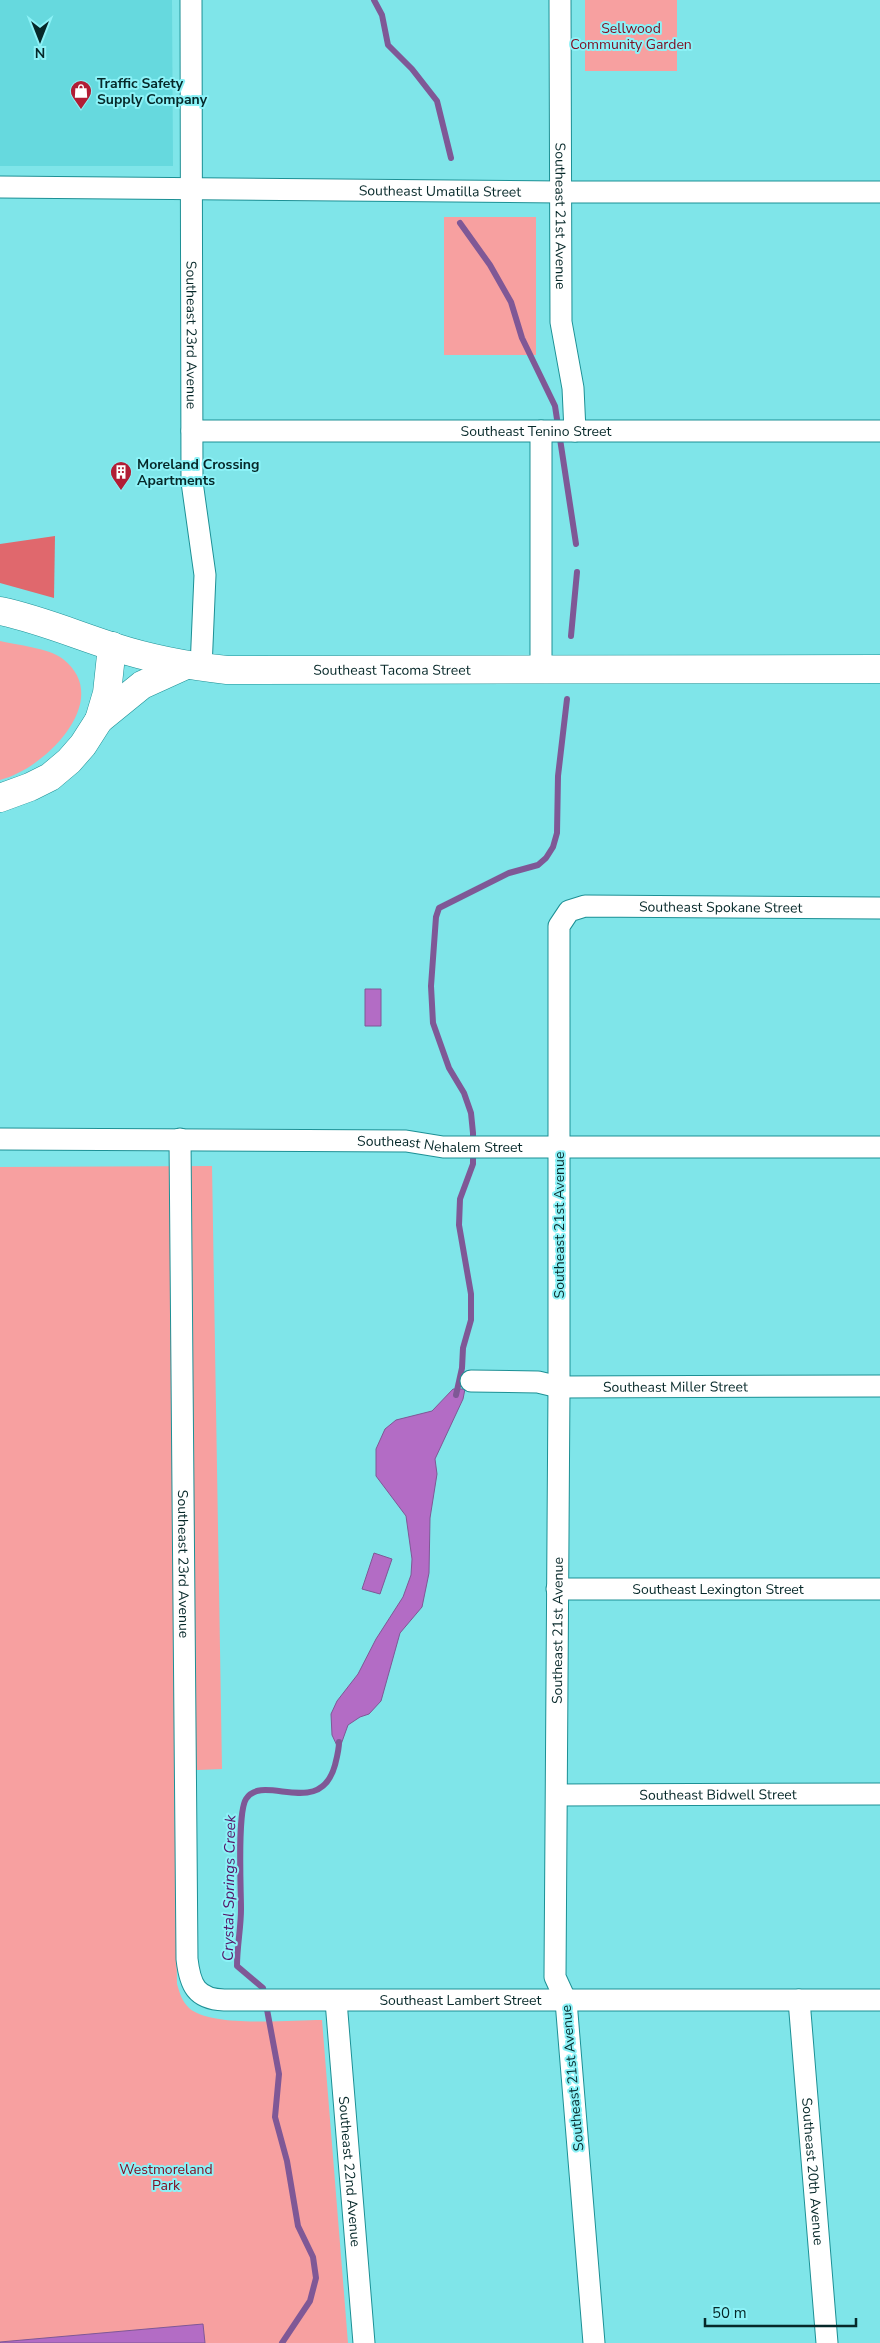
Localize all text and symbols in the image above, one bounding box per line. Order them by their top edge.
north arrow [15,15,65,65]
park label: Sellwood Community Garden [570,19,692,54]
text: N [35,43,45,62]
place label: Traffic Safety Supply Company [97,74,208,109]
shop icon: Traffic Safety Supply Company [69,79,93,110]
street label: Southeast 21st Avenue [550,143,570,289]
street label: Southeast Umatilla Street [359,181,521,202]
street label: Southeast 23rd Avenue [182,261,201,409]
street label: Southeast Tenino Street [461,422,612,441]
place label: Moreland Crossing Apartments [137,455,260,490]
building icon: Moreland Crossing Apartments [109,460,133,491]
street label: Southeast Tacoma Street [313,661,471,680]
street label: Southeast Spokane Street [639,897,803,917]
street label: Southeast Nehalem Street [357,1132,522,1157]
street label: Southeast 21st Avenue [550,1152,569,1298]
street label: Southeast Miller Street [603,1377,748,1397]
street label: Southeast 23rd Avenue [173,1490,193,1638]
street label: Southeast 21st Avenue [548,1557,568,1704]
street label: Southeast Lexington Street [632,1580,804,1599]
street label: Southeast Bidwell Street [639,1785,797,1805]
water label: Crystal Springs Creek [218,1814,240,1961]
street label: Southeast Lambert Street [379,1991,541,2010]
street label: Southeast 21st Avenue [557,2004,588,2152]
street label: Southeast 22nd Avenue [334,2095,365,2248]
street label: Southeast 20th Avenue [797,2097,828,2246]
park label: Westmoreland Park [119,2160,213,2195]
scale bar [705,2296,856,2328]
text: 50 m [712,2303,747,2323]

